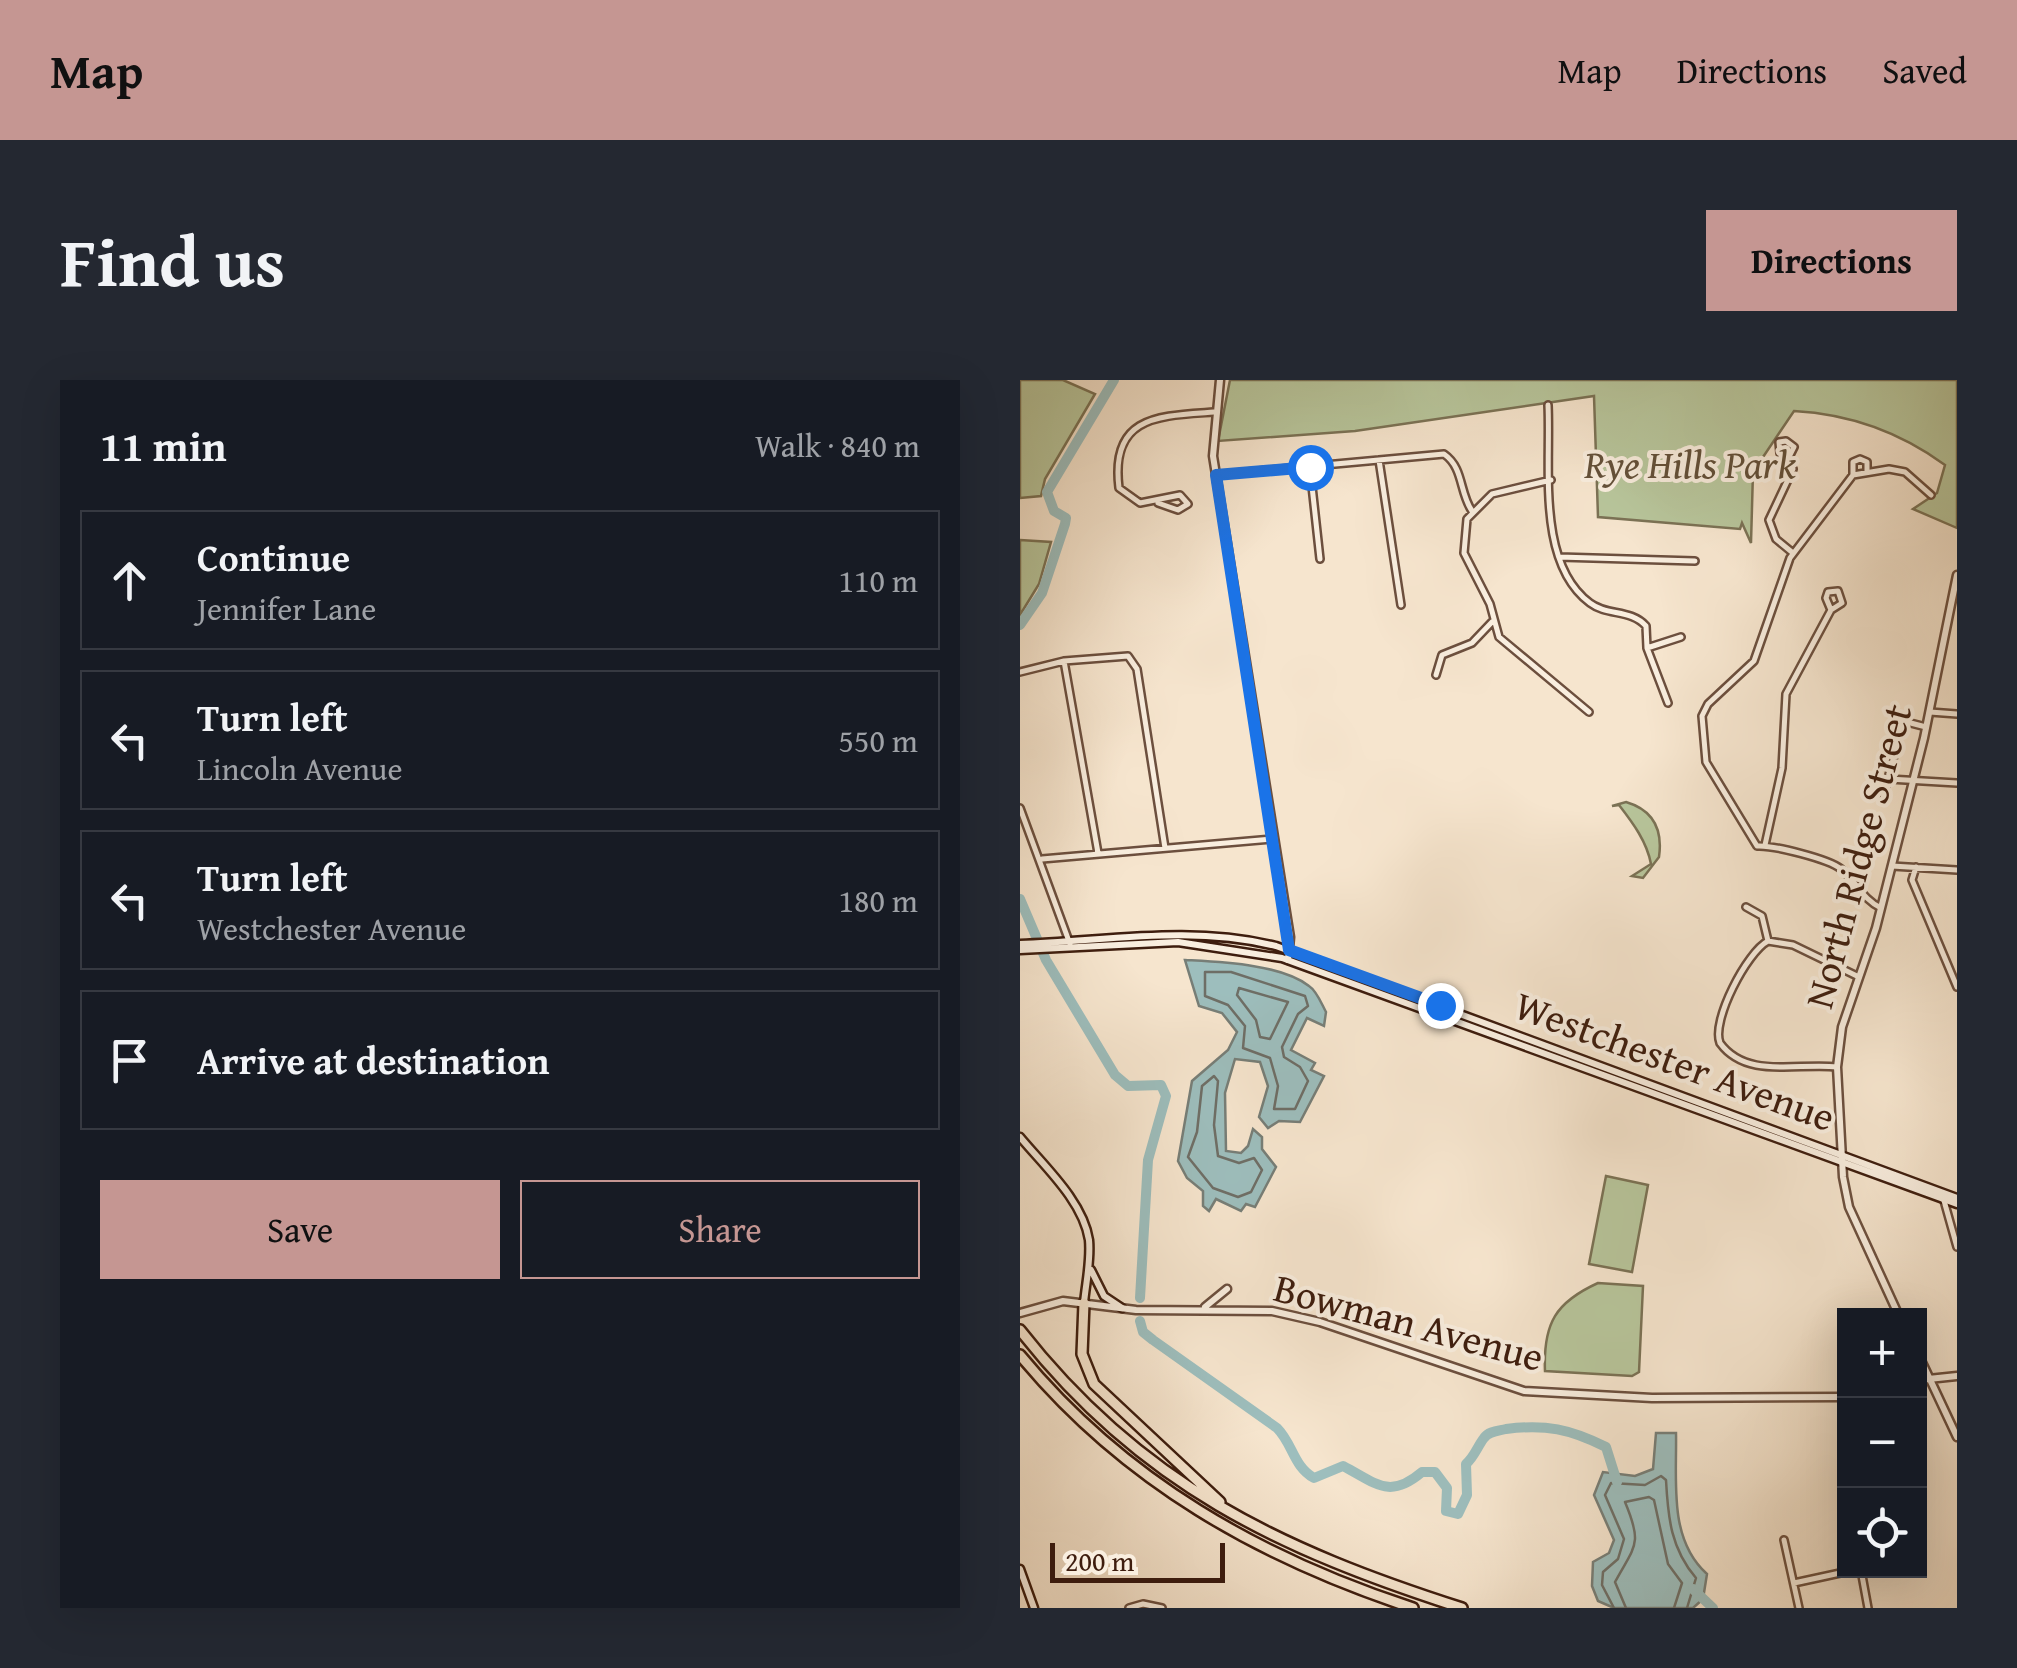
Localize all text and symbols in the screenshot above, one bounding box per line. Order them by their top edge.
text: Map [50,35,143,106]
text: Map [1558,45,1622,96]
text: Directions [1677,45,1827,96]
text: Saved [1882,45,1967,96]
text: Find us [60,209,285,312]
button: Directions [1706,210,1957,311]
text: 11 min [100,415,227,476]
text: Walk · 840 m [755,422,920,469]
park label: Rye Hills Park [1583,434,1796,493]
route start [1288,445,1334,491]
text: Continue [197,529,350,585]
icon: ahead [102,553,157,608]
text: 110 m [839,557,918,604]
text: Jennifer Lane [197,585,376,632]
text: Turn left [197,689,348,745]
street label: North Ridge Street [1789,697,1926,1015]
icon: left [102,713,157,768]
text: 550 m [839,717,918,764]
text: Lincoln Avenue [197,745,402,792]
text: Turn left [197,849,348,905]
icon: left [102,873,157,928]
text: 180 m [839,877,918,924]
text: Westchester Avenue [197,905,466,952]
street label: Westchester Avenue [1507,975,1843,1146]
route end [1418,983,1464,1029]
text: Arrive at destination [197,1032,550,1088]
icon: arrive [102,1033,157,1088]
button: Save [100,1180,500,1279]
button: Share [520,1180,920,1279]
street label: Bowman Avenue [1268,1257,1550,1386]
map controls [1837,1308,1927,1578]
button: + [1837,1308,1927,1398]
button: − [1837,1398,1927,1488]
button: locate [1837,1488,1927,1578]
scale bar [1050,1538,1225,1582]
text: 200 m [1065,1540,1134,1581]

